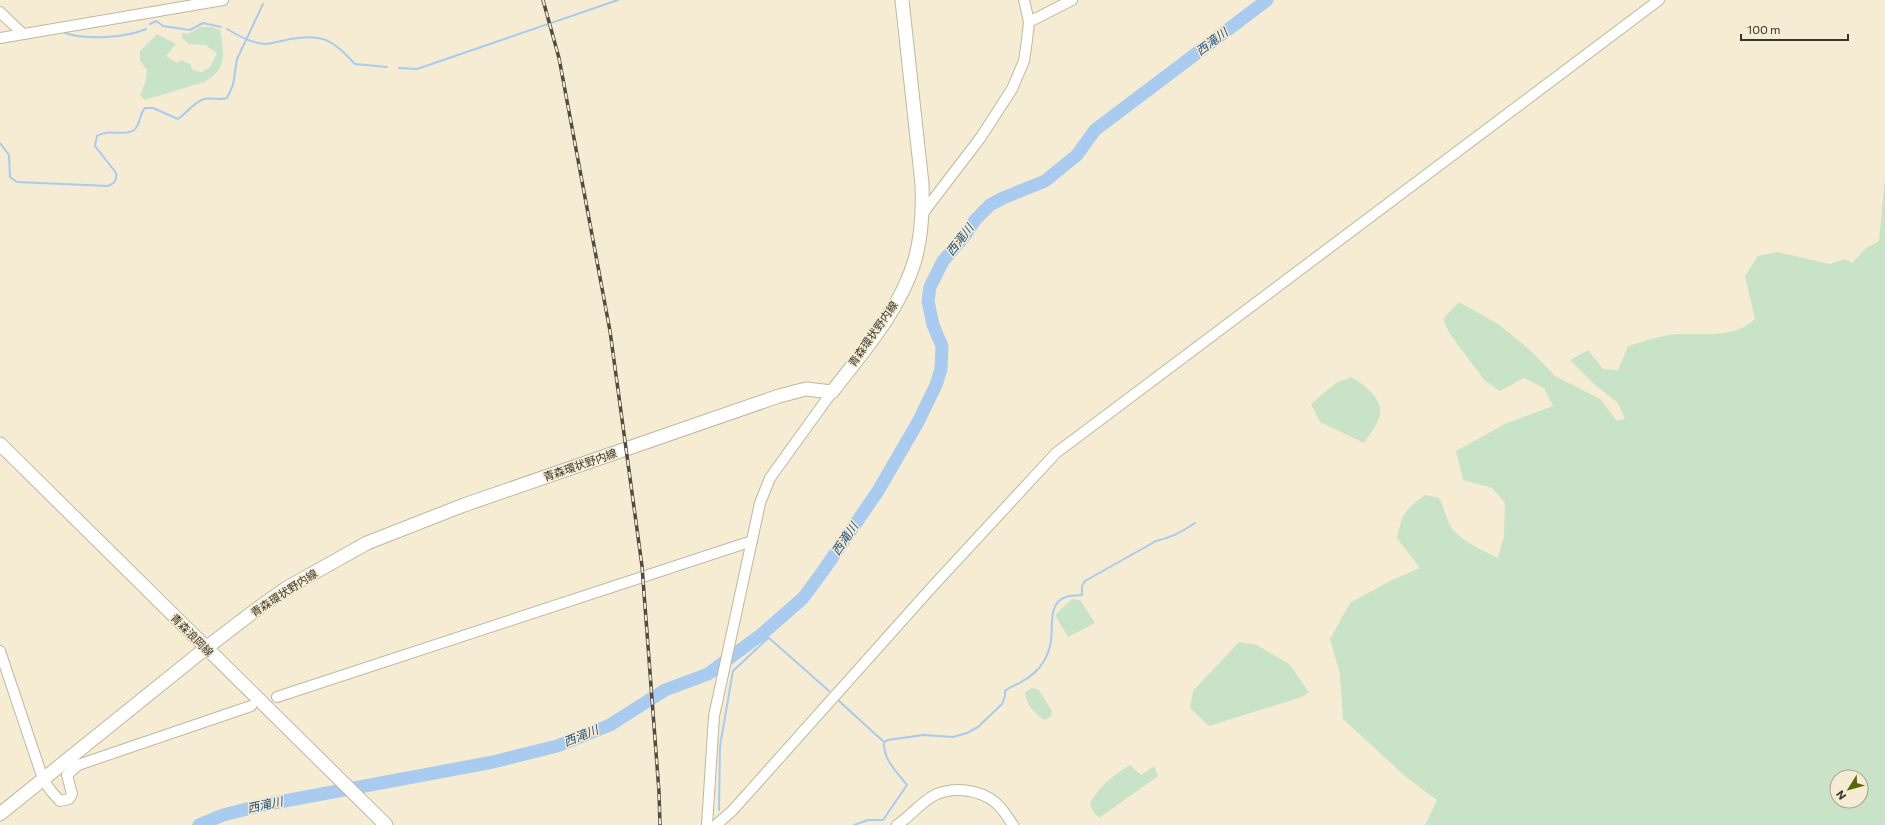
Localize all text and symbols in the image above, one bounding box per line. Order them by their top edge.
scale bar [1741,16,1848,42]
text: 100 m [1747,22,1781,36]
water label: 西滝川 [1193,24,1232,58]
water label: 西滝川 [943,219,977,258]
street label: 青森環状野内線 [845,298,900,369]
street label: 青森環状野内線 [541,446,618,483]
water label: 西滝川 [828,518,861,557]
street label: 青森環状野内線 [248,566,320,619]
street label: 青森浪岡線 [168,611,216,659]
water label: 西滝川 [561,721,602,748]
north arrow [1829,769,1869,809]
text: N [1833,788,1848,803]
water label: 西滝川 [246,793,286,815]

